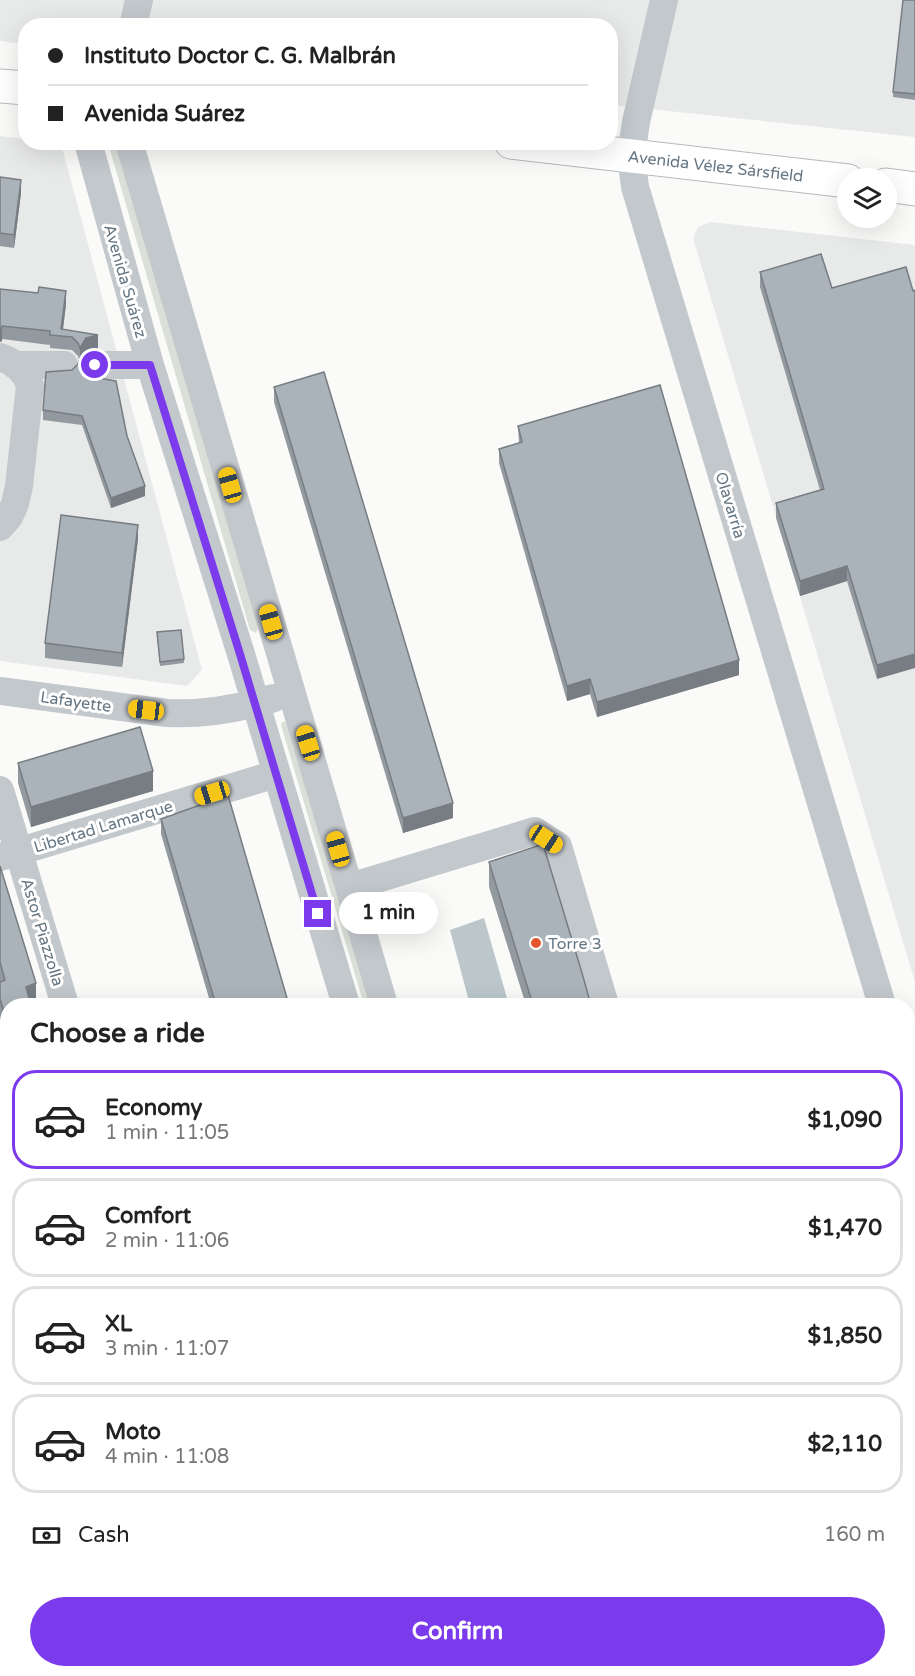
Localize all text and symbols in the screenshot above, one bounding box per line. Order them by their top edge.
text: Instituto Doctor C. G. Malbrán [84,43,396,69]
text: Avenida Suárez [84,101,245,127]
street label: Avenida Vélez Sársfield [627,147,804,187]
map controls [837,168,897,228]
button: layers [837,168,897,228]
street label: Avenida Suárez [99,222,151,340]
route start [81,351,108,378]
car [216,465,244,505]
street label: Olavarría [710,470,750,541]
car [257,602,285,642]
street label: Lafayette [39,687,113,717]
car [127,699,165,721]
car [294,723,322,763]
car [192,779,232,807]
street label: Libertad Lamarque [31,796,175,858]
car [526,822,566,856]
car [324,829,352,869]
street label: Astor Piazzolla [16,876,68,989]
callout: 1 min [339,893,438,935]
route end [304,900,331,927]
text: 1 min [362,901,415,925]
place label: Torre 3 [548,934,602,954]
marker: Torre 3 [529,936,543,950]
text: Choose a ride [30,1017,205,1050]
icon: car [33,1093,87,1147]
text: Economy [105,1095,202,1121]
text: $1,090 [807,1107,882,1133]
text: 1 min · 11:05 [105,1121,229,1145]
icon: car [33,1201,87,1255]
text: Comfort [105,1203,191,1229]
text: $1,470 [808,1215,882,1241]
text: 2 min · 11:06 [105,1229,229,1253]
icon: car [33,1309,87,1363]
text: XL [105,1311,132,1337]
text: $1,850 [808,1323,882,1349]
text: 3 min · 11:07 [105,1337,229,1361]
icon: car [33,1417,87,1471]
text: Moto [105,1419,161,1445]
text: $2,110 [807,1431,882,1457]
text: 4 min · 11:08 [105,1445,229,1469]
icon: cash [30,1519,63,1552]
text: Cash [78,1522,130,1548]
text: 160 m [824,1523,885,1547]
button: Confirm [30,1597,885,1666]

